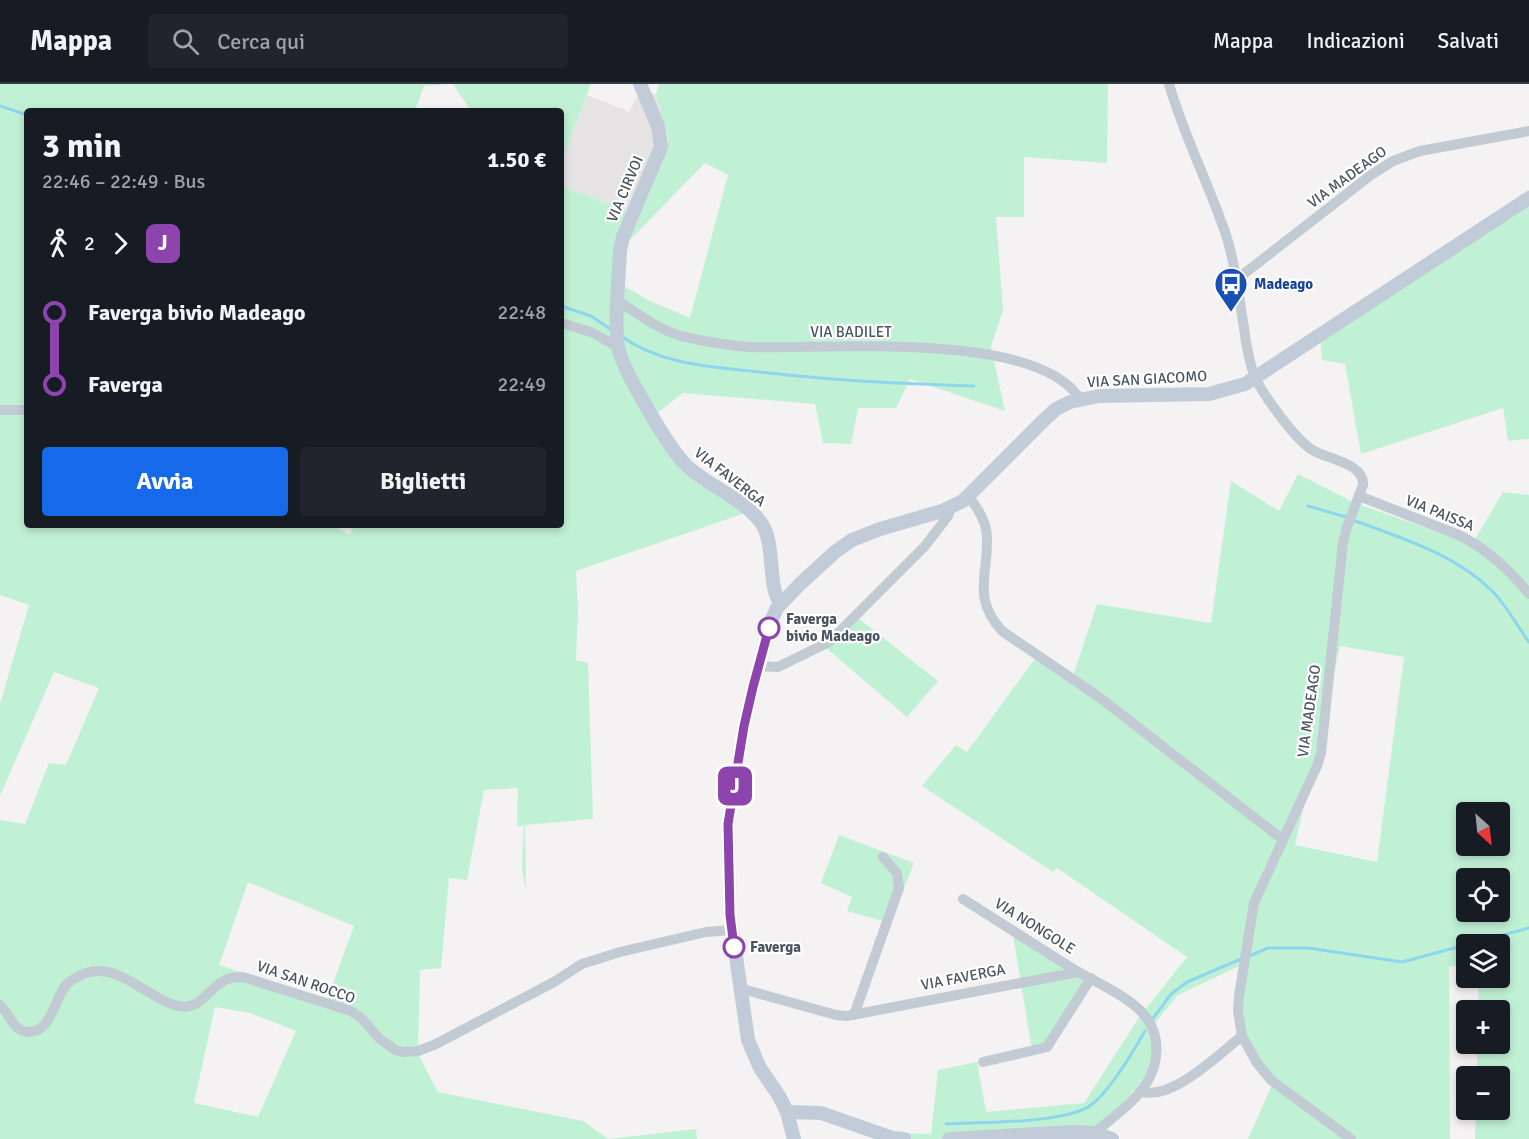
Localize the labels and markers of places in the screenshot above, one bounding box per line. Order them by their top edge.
bus stop icon: Madeago [1213,266,1249,313]
place label: Madeago [1254,275,1313,293]
place label: Faverga bivio Madeago [786,610,880,645]
marker: Faverga bivio Madeago [758,617,780,639]
marker: Faverga [723,936,745,958]
place label: Faverga [750,938,801,956]

